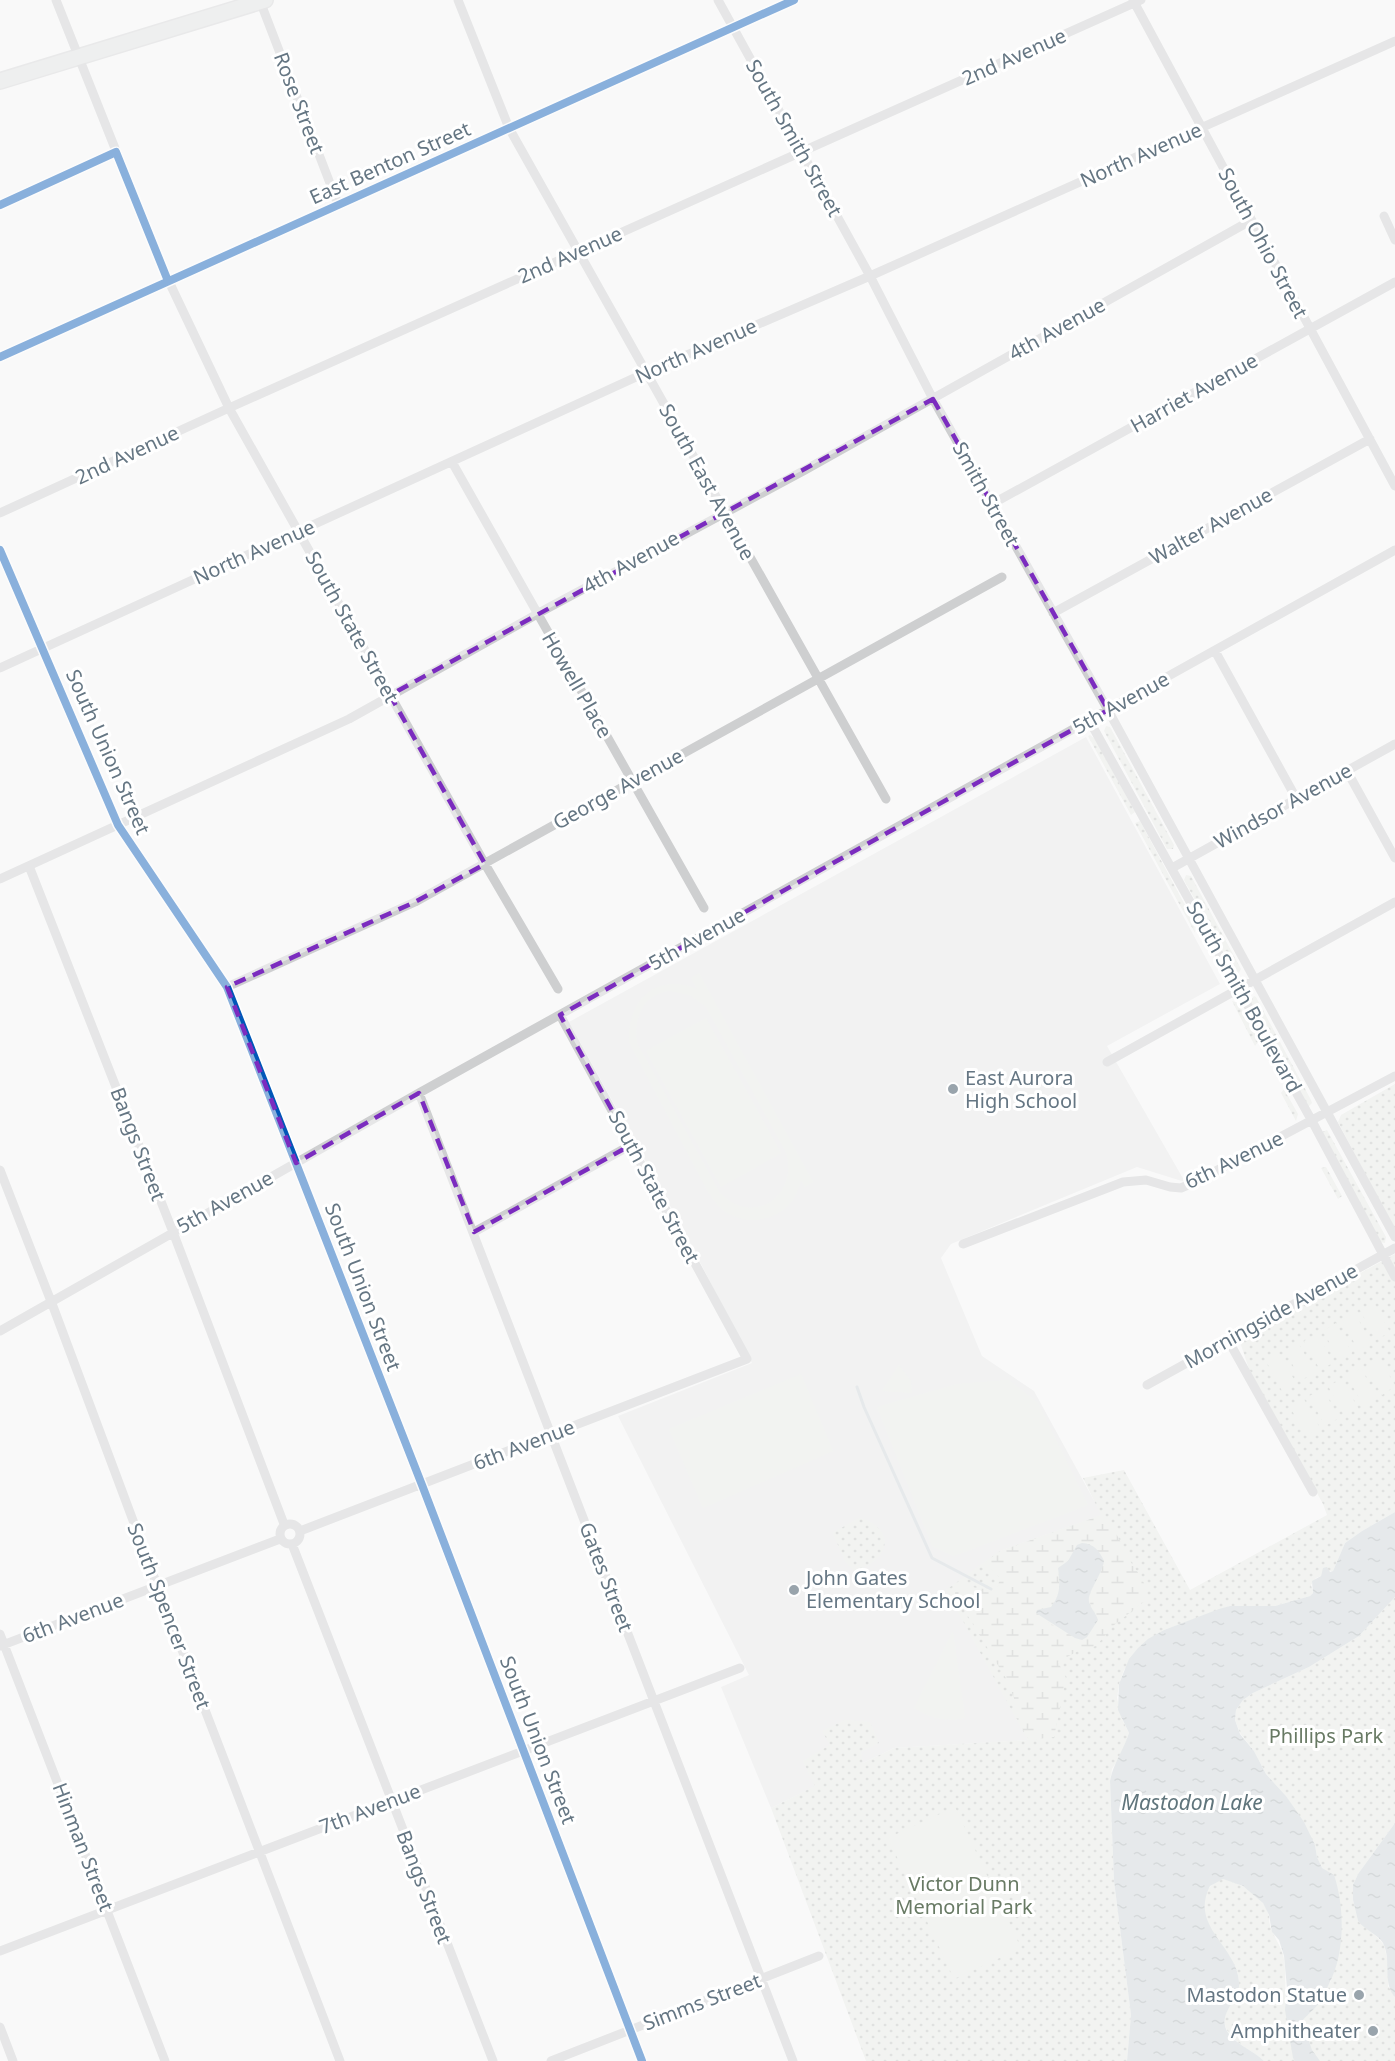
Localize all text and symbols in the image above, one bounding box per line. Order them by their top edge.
street label: 2nd Avenue [957,22,1070,92]
street label: Rose Street [268,48,331,157]
street label: South Smith Street [740,54,849,221]
street label: East Benton Street [305,115,475,210]
street label: North Avenue [1076,116,1206,193]
street label: South Ohio Street [1212,163,1314,323]
street label: 2nd Avenue [513,220,626,290]
street label: 4th Avenue [1004,291,1110,366]
street label: North Avenue [631,312,761,389]
street label: Harriet Avenue [1125,346,1262,439]
street label: South East Avenue [653,399,762,565]
street label: 2nd Avenue [71,419,183,490]
street label: Smith Street [947,437,1026,551]
street label: Walter Avenue [1144,481,1277,571]
street label: North Avenue [189,513,319,590]
street label: 4th Avenue [578,524,684,599]
street label: South State Street [300,546,405,707]
street label: Howell Place [536,627,619,743]
street label: South Union Street [60,665,157,839]
street label: 5th Avenue [1068,665,1174,740]
street label: George Avenue [548,742,688,836]
street label: Windsor Avenue [1209,756,1357,855]
street label: South Smith Boulevard [1181,896,1308,1097]
street label: 5th Avenue [644,901,750,976]
place label: East Aurora High School [965,1064,1077,1114]
marker: East Aurora High School [946,1082,960,1096]
street label: Bangs Street [104,1083,172,1204]
street label: South State Street [603,1106,706,1268]
street label: 6th Avenue [1180,1124,1288,1195]
street label: 5th Avenue [172,1164,278,1239]
street label: South Union Street [319,1199,408,1375]
street label: Morningside Avenue [1179,1257,1362,1374]
street label: 6th Avenue [469,1413,578,1476]
street label: Gates Street [573,1518,640,1635]
street label: South Spencer Street [122,1519,217,1713]
place label: John Gates Elementary School [804,1564,980,1614]
marker: John Gates Elementary School [787,1583,801,1597]
street label: 6th Avenue [18,1586,127,1649]
street label: South Union Street [494,1652,583,1828]
park label: Phillips Park [1269,1722,1384,1749]
street label: 7th Avenue [315,1777,424,1840]
street label: Hinman Street [47,1779,120,1915]
water label: Mastodon Lake [1121,1788,1263,1816]
street label: Bangs Street [390,1826,458,1947]
park label: Victor Dunn Memorial Park [895,1870,1033,1920]
street label: Simms Street [639,1967,765,2036]
place label: Mastodon Statue [1187,1981,1347,2008]
marker: Mastodon Statue [1352,1988,1366,2002]
place label: Amphitheater [1231,2017,1361,2044]
marker: Amphitheater [1366,2024,1380,2038]

